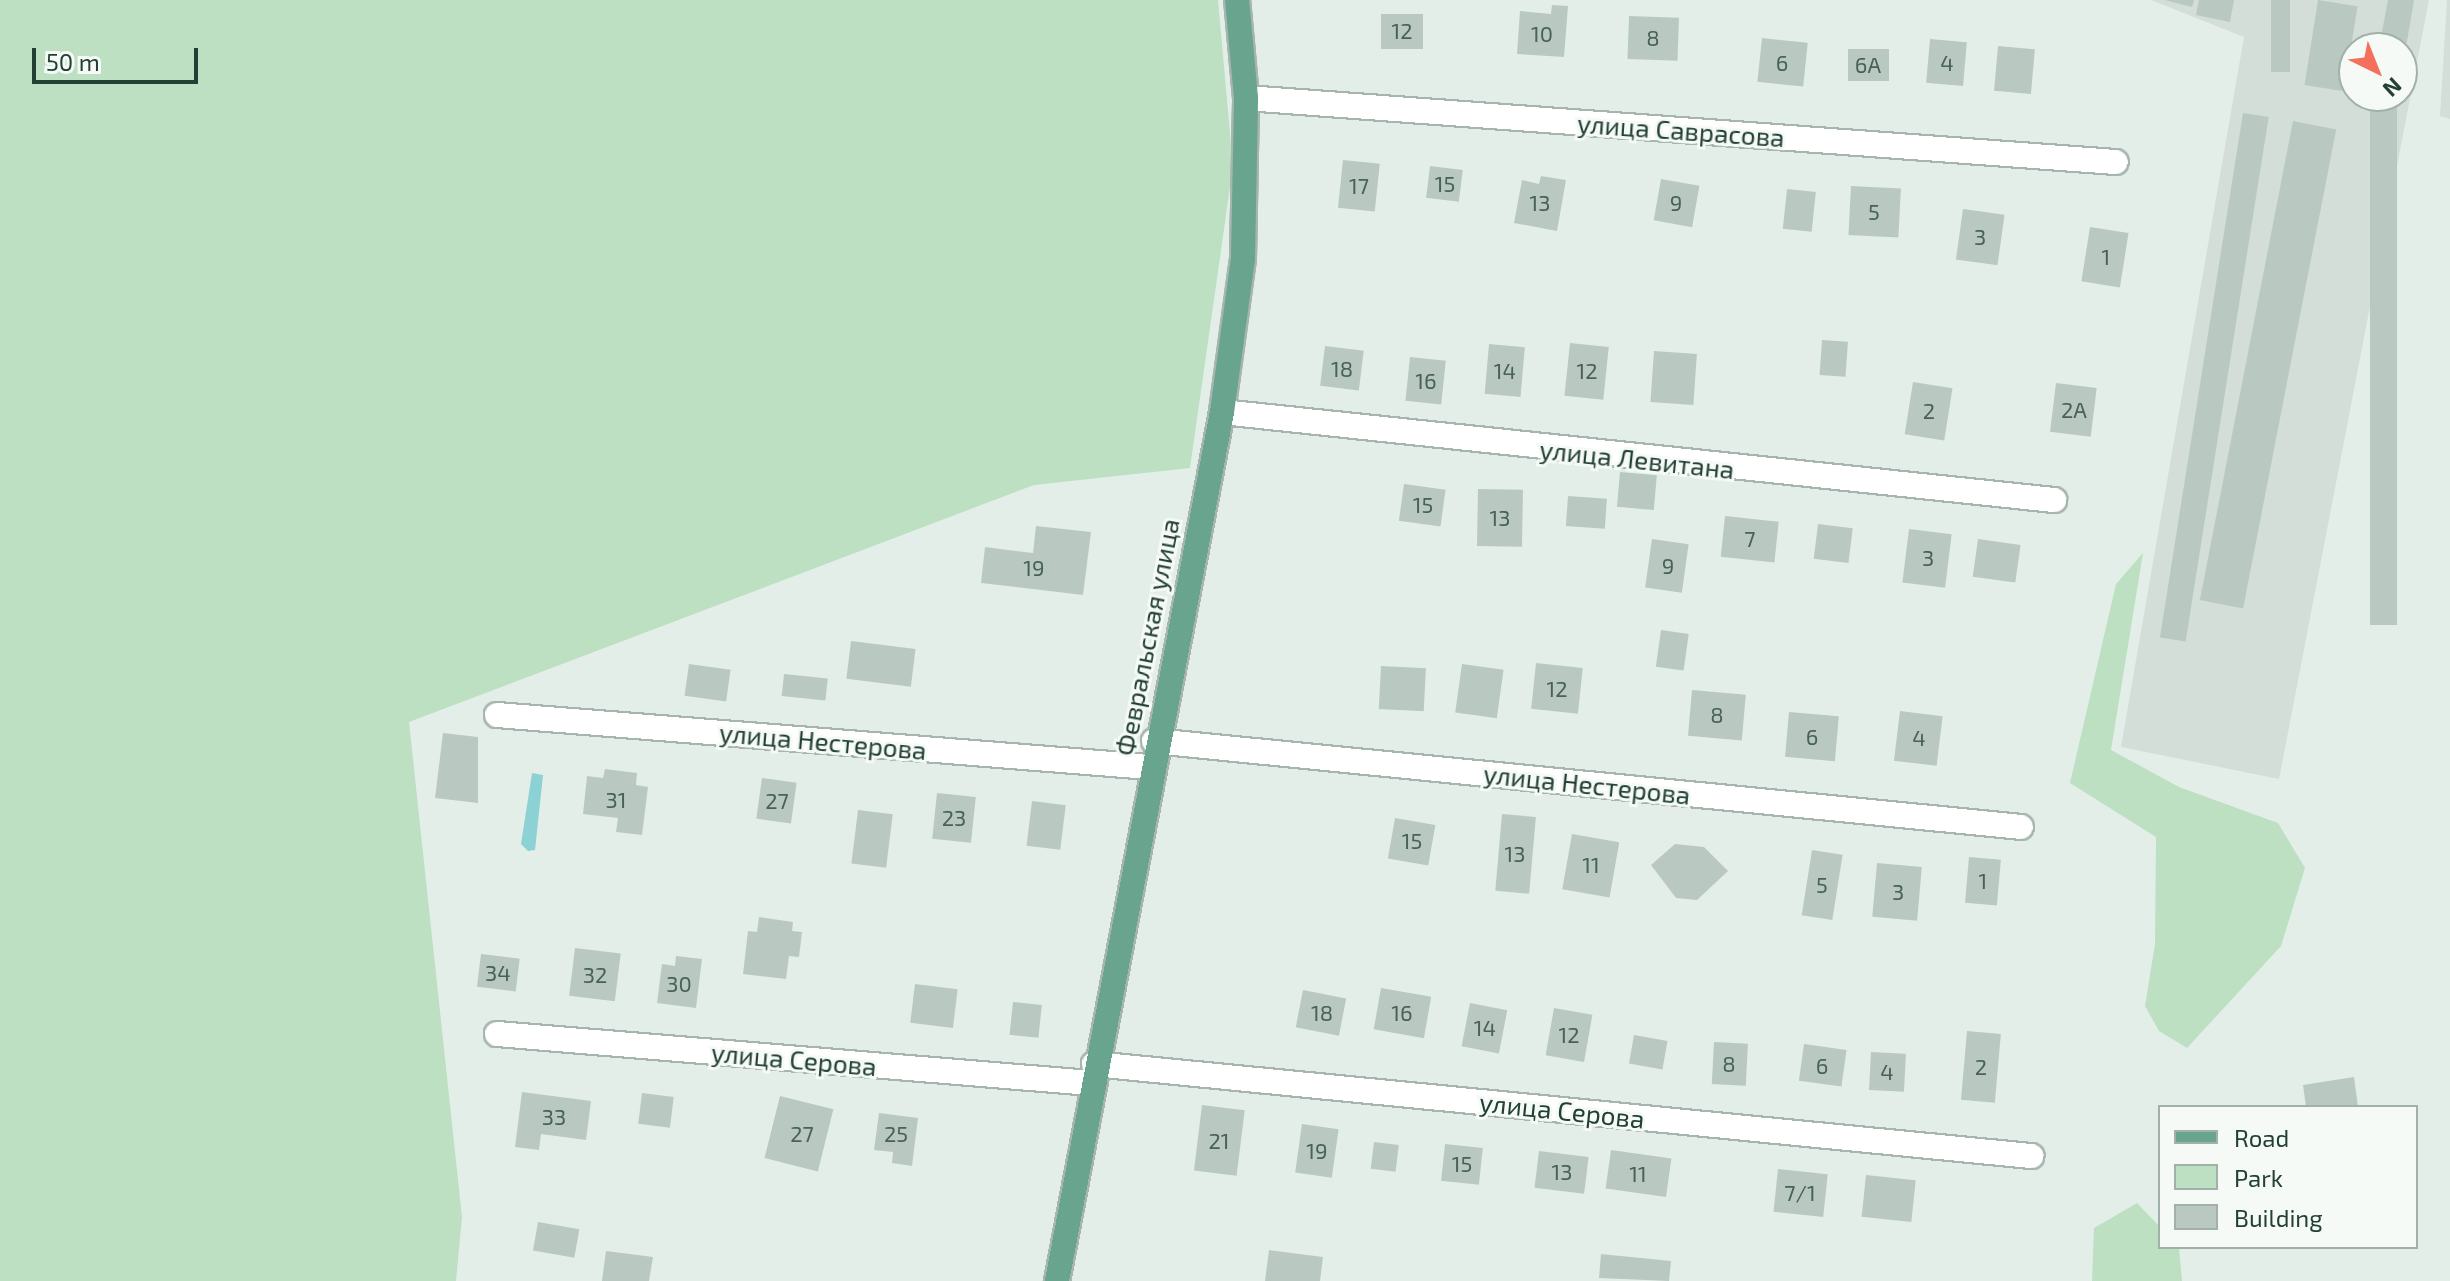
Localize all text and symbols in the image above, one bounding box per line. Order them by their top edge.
house number: 12 [1391,18,1413,44]
house number: 10 [1531,21,1553,47]
house number: 8 [1646,25,1660,51]
scale bar [36,32,202,82]
north arrow [2338,32,2418,112]
text: 50 m [46,47,100,76]
house number: 6 [1776,50,1788,76]
house number: 4 [1940,50,1954,76]
house number: 6А [1855,52,1881,78]
text: N [2378,73,2408,103]
street label: улица Саврасова [1576,107,1786,153]
house number: 15 [1435,171,1455,197]
house number: 17 [1349,173,1369,199]
house number: 13 [1530,190,1550,216]
house number: 9 [1670,190,1682,216]
house number: 5 [1868,199,1880,225]
house number: 3 [1974,224,1986,250]
house number: 1 [2102,244,2110,270]
house number: 18 [1331,356,1353,382]
house number: 14 [1494,358,1516,384]
house number: 12 [1576,358,1598,384]
house number: 16 [1415,368,1437,394]
house number: 2А [2061,397,2087,423]
house number: 2 [1923,398,1935,424]
street label: улица Левитана [1538,433,1736,485]
house number: 15 [1413,492,1433,518]
house number: 13 [1490,505,1510,531]
street label: Февральская улица [1109,516,1185,758]
house number: 7 [1744,526,1756,552]
house number: 3 [1922,545,1934,571]
house number: 9 [1662,553,1674,579]
house number: 19 [1023,555,1045,581]
house number: 12 [1546,676,1568,702]
house number: 8 [1710,702,1724,728]
street label: улица Нестерова [718,716,928,766]
house number: 6 [1806,724,1818,750]
house number: 4 [1912,725,1926,751]
street label: улица Нестерова [1482,758,1692,810]
house number: 31 [606,787,626,813]
house number: 27 [765,788,789,814]
house number: 23 [942,805,966,831]
house number: 15 [1402,828,1422,854]
house number: 13 [1505,841,1525,867]
house number: 11 [1582,852,1600,878]
house number: 1 [1979,868,1987,894]
house number: 5 [1816,872,1828,898]
house number: 3 [1892,879,1904,905]
house number: 34 [485,960,511,986]
house number: 32 [583,962,607,988]
house number: 30 [666,971,692,997]
house number: 18 [1311,1000,1333,1026]
house number: 16 [1391,1000,1413,1026]
house number: 14 [1474,1015,1496,1041]
house number: 12 [1558,1022,1580,1048]
street label: улица Серова [710,1036,878,1082]
house number: 8 [1722,1051,1736,1077]
house number: 6 [1816,1053,1828,1079]
house number: 2 [1975,1054,1987,1080]
house number: 4 [1880,1059,1894,1085]
street label: улица Серова [1478,1086,1646,1134]
house number: 33 [542,1104,566,1130]
legend [2158,1105,2418,1249]
house number: 27 [790,1121,814,1147]
house number: 25 [884,1121,908,1147]
text: Road [2234,1123,2289,1152]
house number: 21 [1208,1128,1230,1154]
house number: 19 [1306,1138,1328,1164]
house number: 15 [1452,1151,1472,1177]
house number: 13 [1552,1159,1572,1185]
house number: 11 [1629,1161,1647,1187]
text: Park [2234,1163,2283,1192]
house number: 7/1 [1784,1180,1816,1206]
text: Building [2234,1203,2323,1232]

